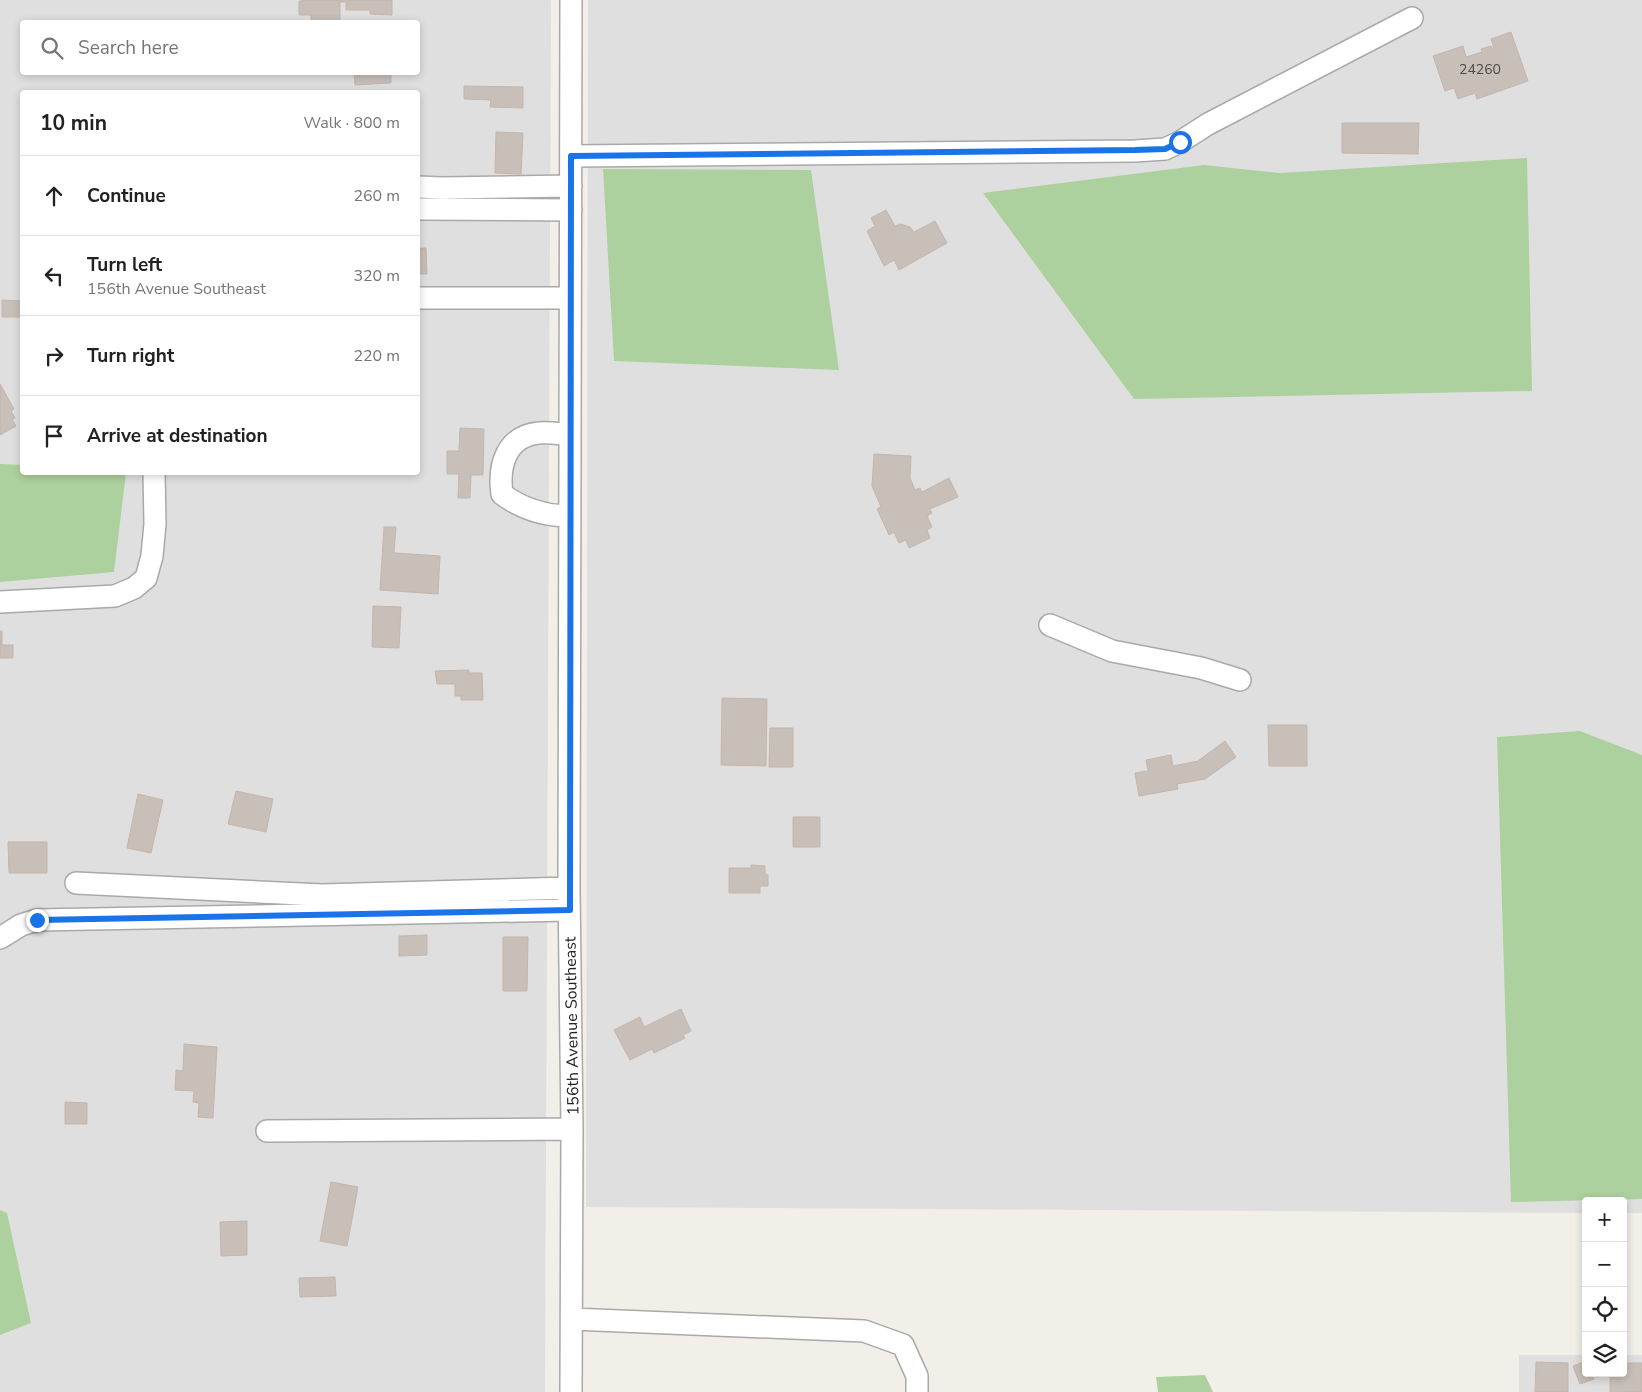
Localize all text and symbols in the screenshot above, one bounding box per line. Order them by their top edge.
search box [20,20,420,75]
icon: search [38,34,66,62]
text: Search here [78,35,179,61]
house number: 24260 [1459,60,1501,79]
text: 10 min [40,109,107,137]
text: Walk · 800 m [304,112,400,134]
route start [1169,131,1192,154]
icon: ahead [40,182,68,210]
text: Continue [87,183,166,209]
text: 260 m [353,185,400,207]
text: Turn left [87,252,162,278]
icon: left [40,262,68,290]
text: 320 m [353,265,400,287]
text: 156th Avenue Southeast [87,278,266,300]
icon: right [40,342,68,370]
text: Turn right [87,343,174,369]
text: 220 m [353,345,400,367]
icon: arrive [40,422,68,450]
text: Arrive at destination [87,423,268,449]
route end [26,909,49,932]
street label: 156th Avenue Southeast [559,936,585,1116]
map controls [1582,1197,1627,1377]
button: + [1582,1197,1627,1242]
button: − [1582,1242,1627,1287]
button: locate [1582,1287,1627,1332]
button: layers [1582,1332,1627,1377]

